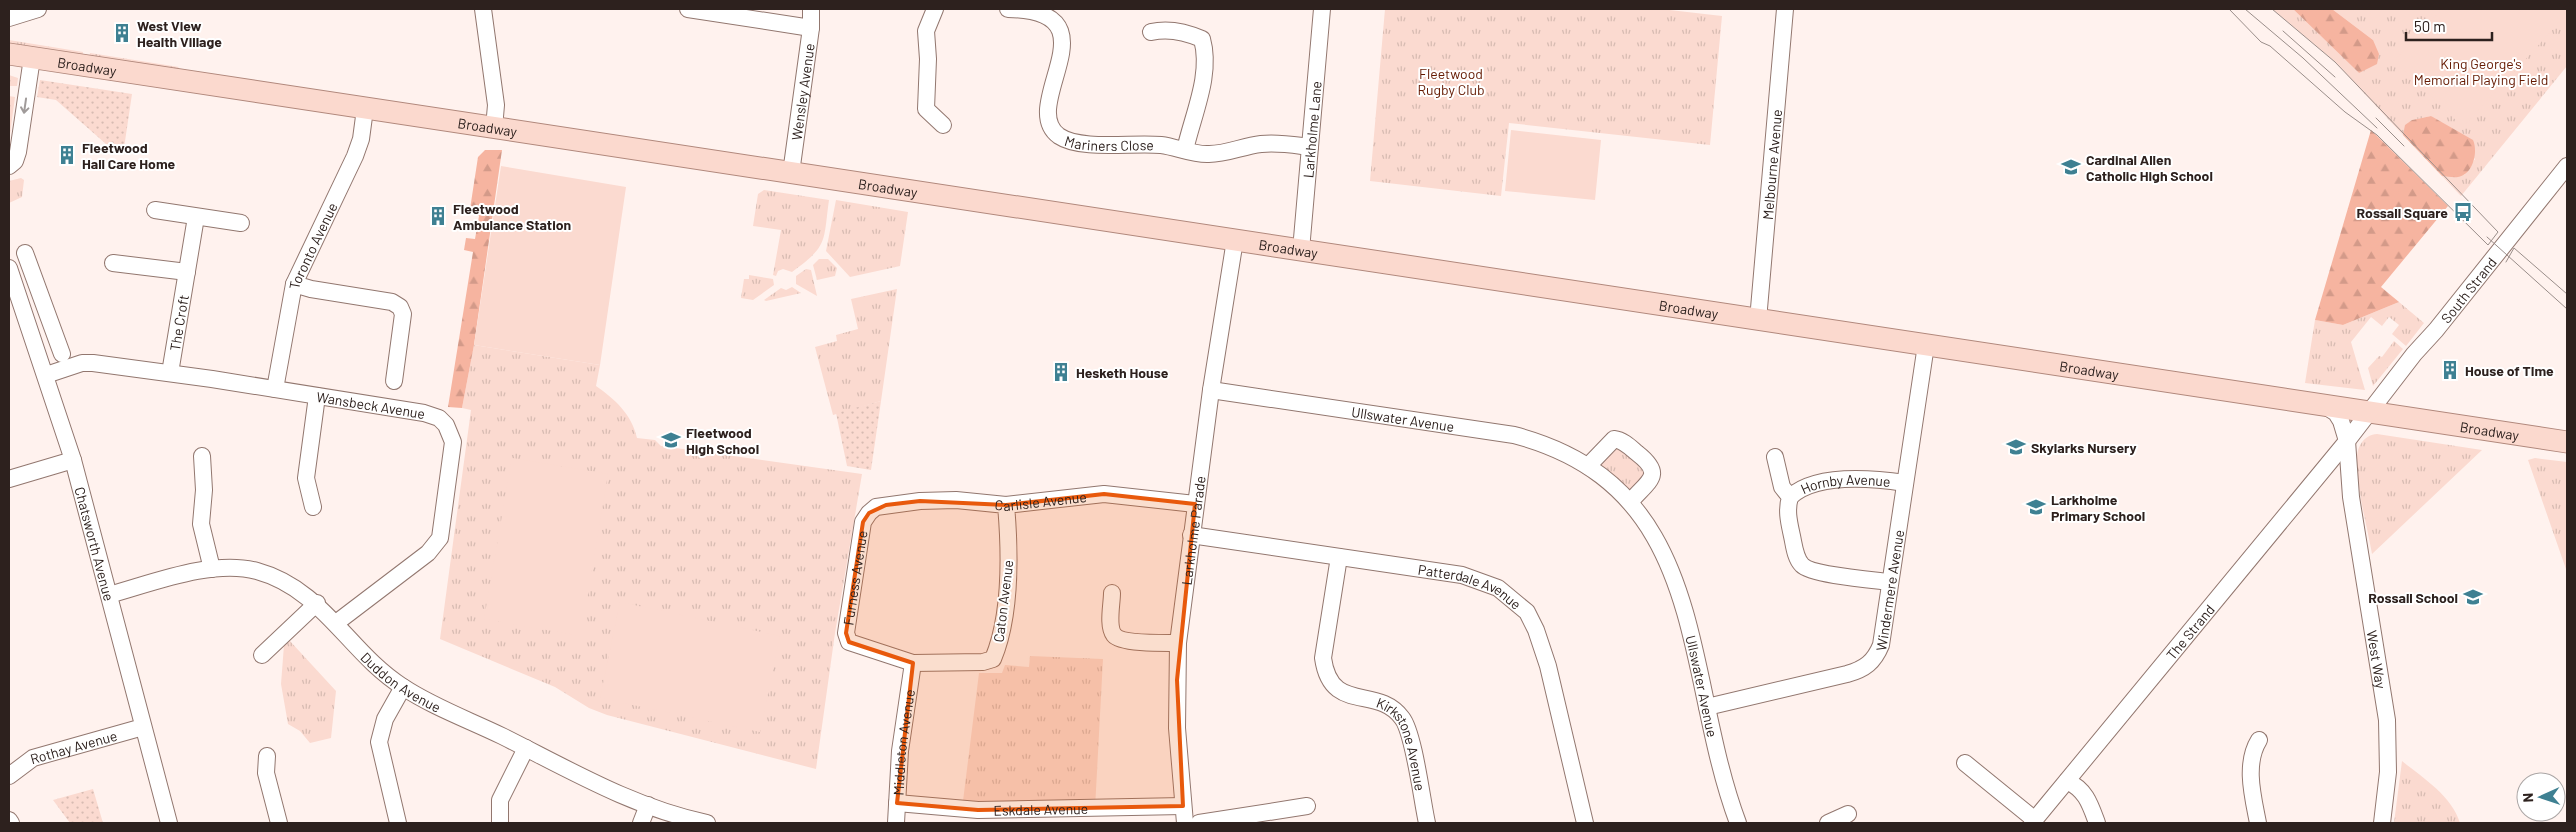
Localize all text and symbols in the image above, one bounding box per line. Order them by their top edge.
scale bar [2406,10,2492,42]
place label: West View Health Village [137,17,222,50]
text: 50 m [2414,17,2446,35]
building icon: West View Health Village [111,22,133,44]
street label: Wensley Avenue [787,42,817,141]
street label: Broadway [56,53,118,79]
park label: King George's Memorial Playing Field [2414,55,2548,88]
park label: Fleetwood Rugby Club [1417,65,1485,98]
street label: Larkholme Lane [1299,80,1324,179]
one-way arrow [20,98,30,114]
street label: Melbourne Avenue [1758,109,1785,221]
street label: Broadway [457,114,519,140]
street label: Mariners Close [1063,131,1154,154]
place label: Fleetwood Hall Care Home [82,139,176,172]
building icon: Fleetwood Hall Care Home [56,144,78,166]
place label: Cardinal Allen Catholic High School [2086,151,2213,184]
school or university icon: Cardinal Allen Catholic High School [2060,156,2082,178]
street label: Broadway [857,174,919,200]
street label: Toronto Avenue [285,199,340,291]
place label: Fleetwood Ambulance Station [453,200,571,233]
bus stop icon: Rossall Square [2452,201,2474,223]
place label: Rossall Square [2357,204,2448,221]
building icon: Fleetwood Ambulance Station [427,205,449,227]
street label: Broadway [1258,235,1320,261]
street label: South Strand [2437,253,2500,326]
street label: The Croft [165,293,191,352]
street label: Broadway [1658,296,1720,322]
street label: Broadway [2058,357,2121,382]
building icon: House of TIme [2439,359,2461,381]
building icon: Hesketh House [1050,361,1072,383]
place label: House of TIme [2465,362,2554,379]
place label: Hesketh House [1076,364,1169,381]
street label: Wansbeck Avenue [315,387,426,422]
street label: Ullswater Avenue [1350,402,1455,435]
street label: Broadway [2459,417,2521,443]
place label: Fleetwood High School [686,424,759,457]
school or university icon: Fleetwood High School [660,429,682,451]
school or university icon: Skylarks Nursery [2005,436,2027,458]
place label: Skylarks Nursery [2031,439,2137,456]
street label: Hornby Avenue [1798,470,1891,497]
street label: Larkholme Parade [1177,475,1208,586]
street label: Chatsworth Avenue [72,485,118,603]
street label: Carlisle Avenue [994,488,1087,514]
place label: Larkholme Primary School [2051,491,2145,524]
school or university icon: Larkholme Primary School [2025,496,2047,518]
street label: Windermere Avenue [1872,528,1907,652]
street label: Furness Avenue [839,529,870,626]
street label: Caton Avenue [990,559,1016,643]
street label: Patterdale Avenue [1417,560,1525,612]
school or university icon: Rossall School [2462,586,2484,608]
place label: Rossall School [2368,589,2458,606]
street label: The Strand [2162,601,2217,663]
street label: West Way [2364,629,2390,690]
street label: Ullswater Avenue [1683,633,1722,738]
street label: Duddon Avenue [358,648,444,715]
street label: Middleton Avenue [889,688,918,796]
street label: Kirkstone Avenue [1374,693,1430,792]
street label: Rothay Avenue [28,726,119,767]
north arrow [2516,772,2566,822]
text: N [2519,793,2536,803]
street label: Eskdale Avenue [993,799,1088,818]

